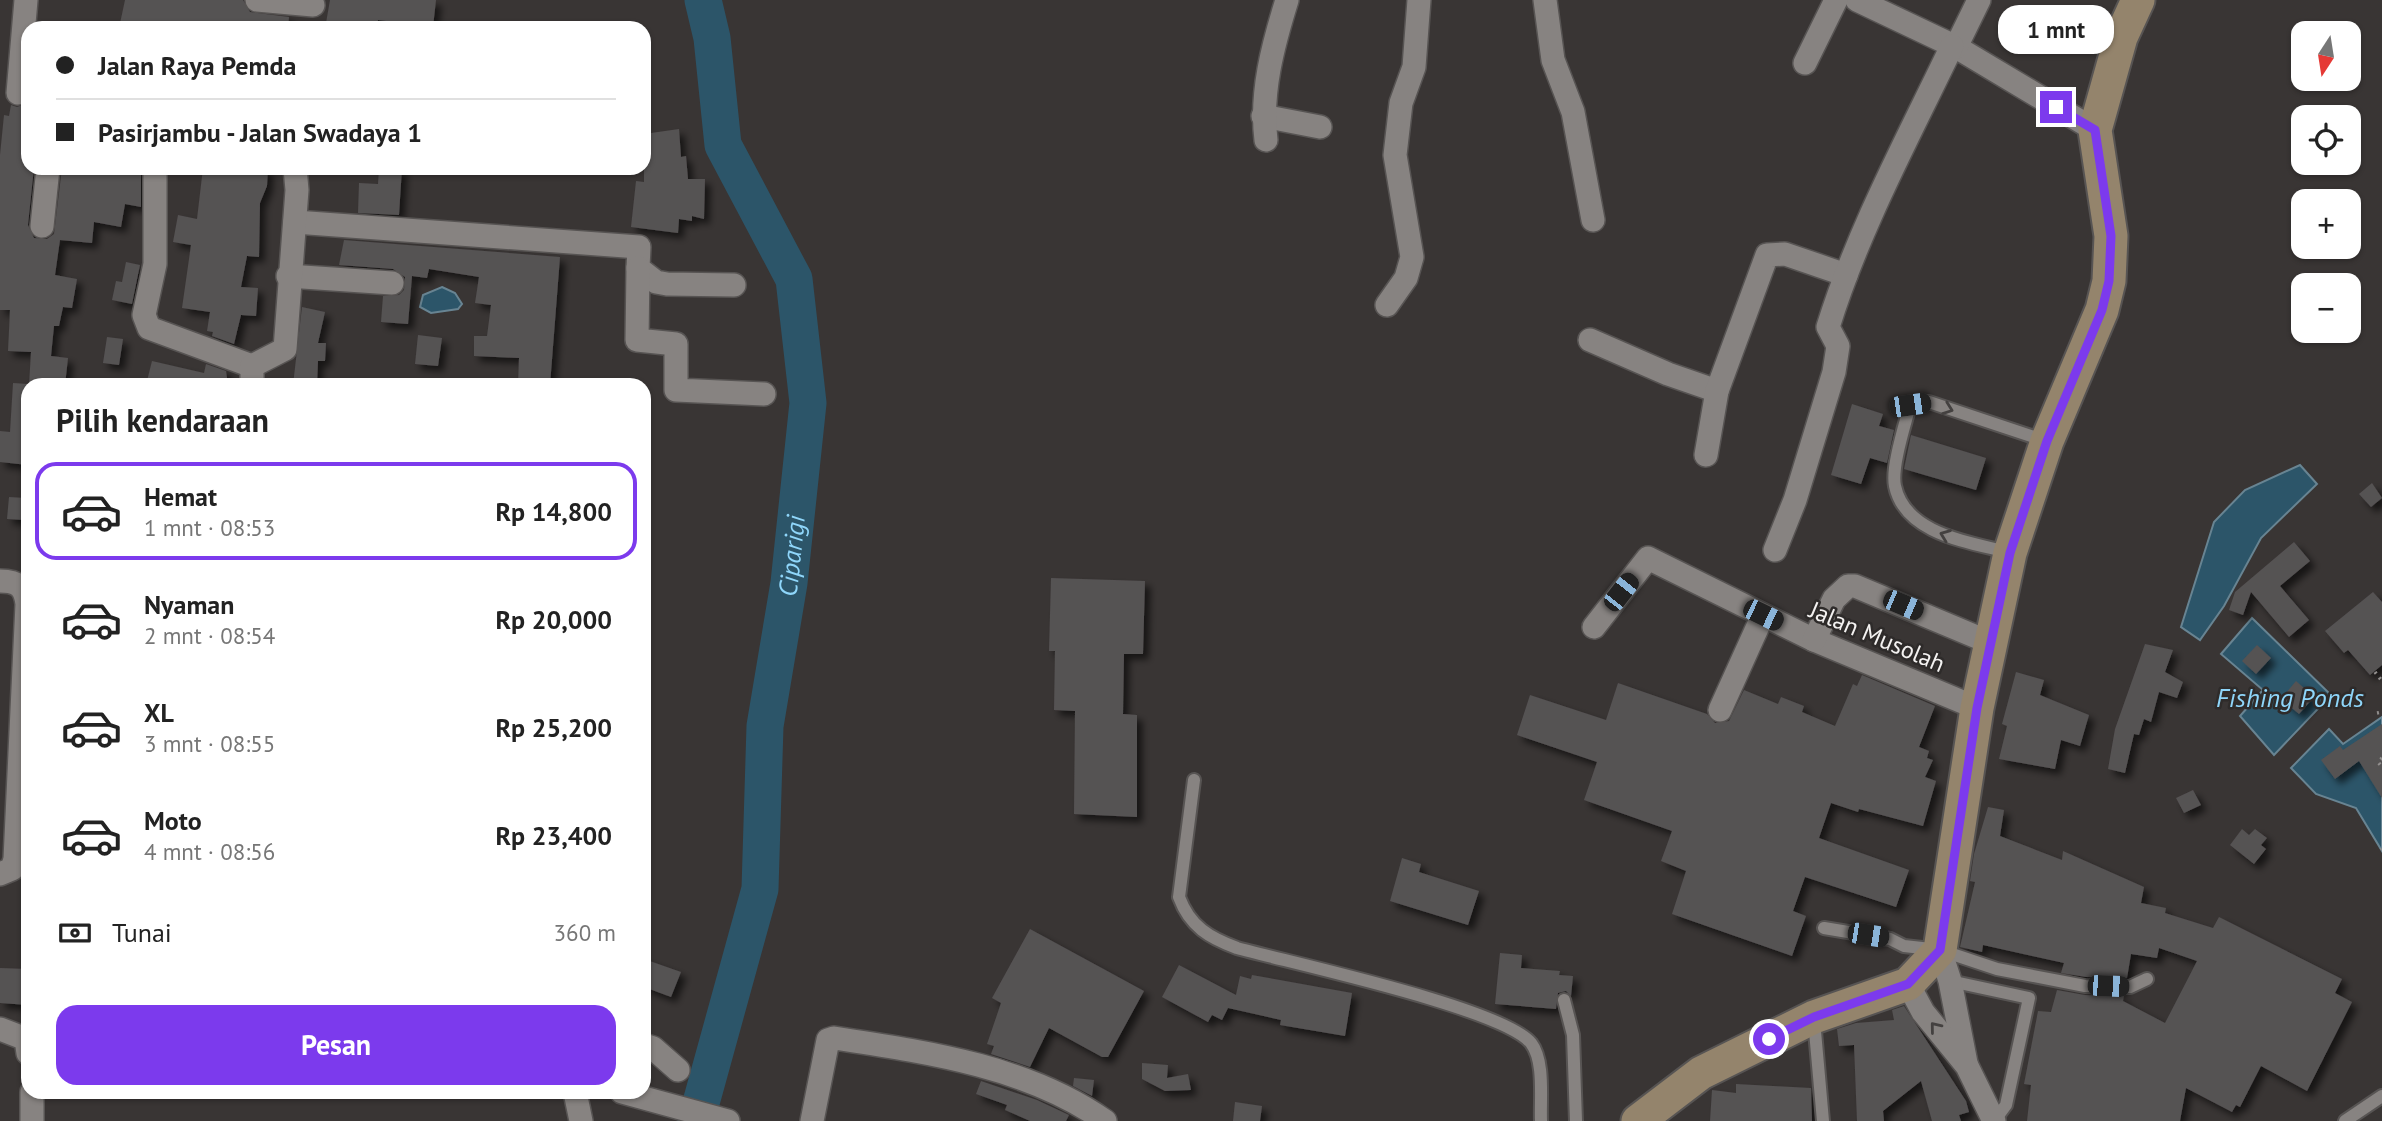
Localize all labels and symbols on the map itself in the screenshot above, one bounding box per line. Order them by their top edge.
callout: 1 mnt [1998,6,2114,55]
north arrow [2291,21,2361,91]
route end [2040,91,2072,123]
car [1888,392,1933,418]
one-way arrow [1941,401,1953,415]
water label: Ciparigi [770,512,812,599]
one-way arrow [1939,529,1951,543]
car [1600,569,1643,615]
car [1880,587,1927,623]
street label: Jalan Musolah [1804,594,1950,679]
car [1740,596,1787,634]
water label: Fishing Ponds [2216,681,2365,714]
car [1846,921,1891,949]
car [2087,975,2130,997]
one-way arrow [1931,1022,1944,1034]
route start [1753,1023,1785,1055]

